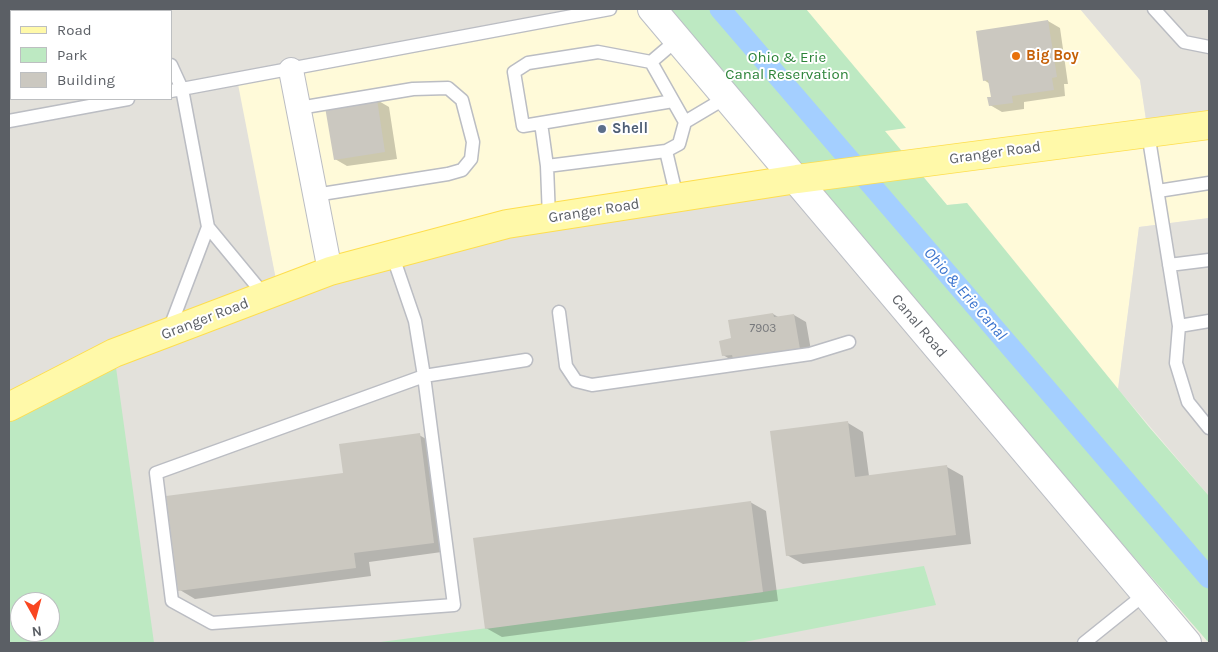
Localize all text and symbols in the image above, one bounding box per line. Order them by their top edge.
legend [10,10,172,100]
text: Road [57,21,92,39]
text: Park [57,46,87,64]
place label: Big Boy [1026,47,1079,65]
park label: Ohio & Erie Canal Reservation [725,49,849,84]
marker: Big Boy [1010,50,1022,62]
text: Building [57,71,115,89]
place label: Shell [612,120,648,138]
marker: Shell [596,123,608,135]
street label: Granger Road [948,138,1042,168]
street label: Granger Road [547,195,641,227]
water label: Ohio & Erie Canal [920,244,1010,344]
street label: Canal Road [887,291,951,361]
street label: Granger Road [159,294,251,344]
house number: 7903 [750,322,776,336]
north arrow [10,592,60,642]
text: N [31,622,43,640]

